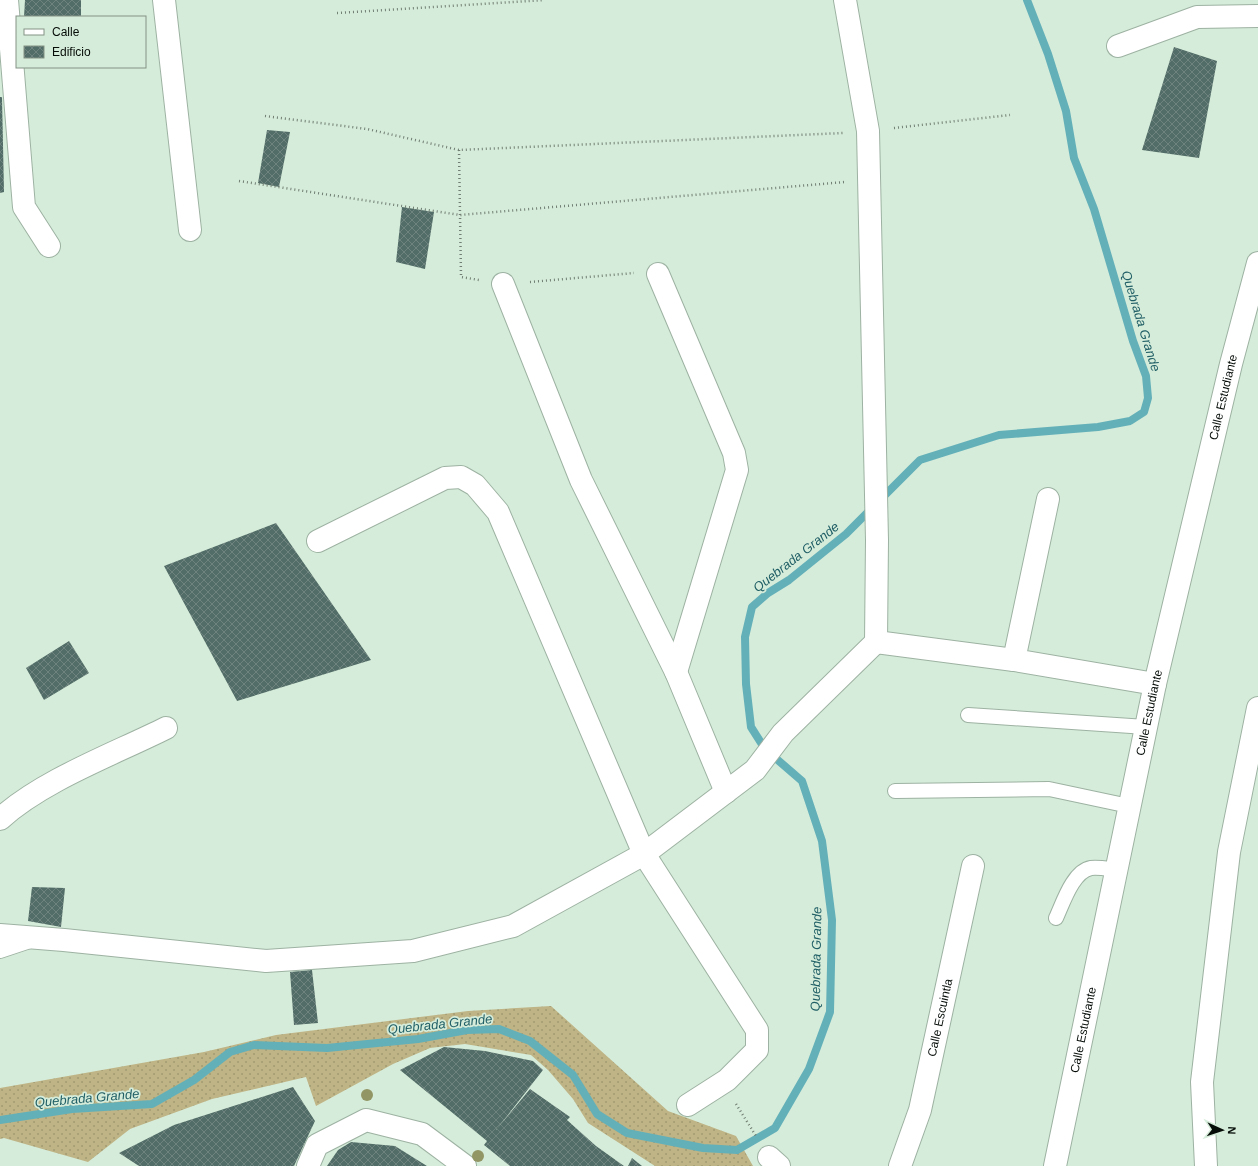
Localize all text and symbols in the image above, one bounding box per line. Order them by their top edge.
legend [16,16,146,68]
text: Calle [52,25,80,39]
text: Edificio [52,45,91,59]
water label: Quebrada Grande [1119,269,1163,373]
street label: Calle Estudiante [1206,353,1240,441]
water label: Quebrada Grande [750,519,842,595]
street label: Calle Estudiante [1133,668,1165,757]
water label: Quebrada Grande [808,906,824,1012]
street label: Calle Escuintla [925,977,955,1058]
street label: Calle Estudiante [1067,985,1099,1074]
water label: Quebrada Grande [387,1011,493,1037]
water label: Quebrada Grande [34,1086,140,1110]
north arrow [1202,1110,1242,1150]
text: N [1226,1126,1238,1135]

